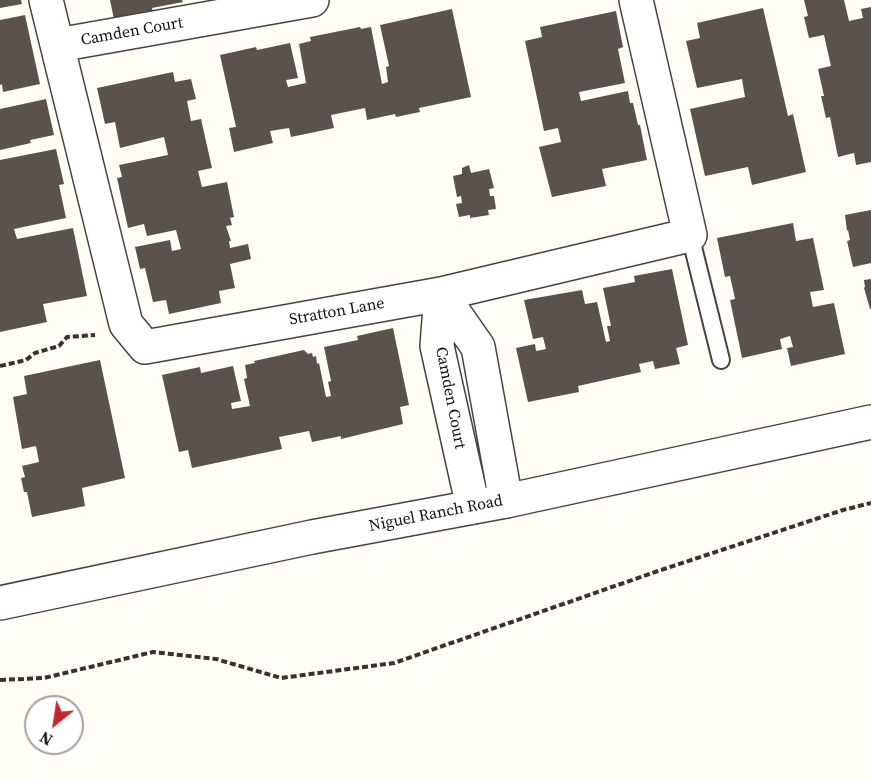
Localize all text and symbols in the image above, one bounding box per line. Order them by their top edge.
street label: Camden Court [79,14,185,50]
street label: Stratton Lane [288,294,386,330]
street label: Camden Court [431,345,469,451]
street label: Niguel Ranch Road [367,492,505,536]
north arrow [24,695,84,755]
text: N [35,726,57,751]

